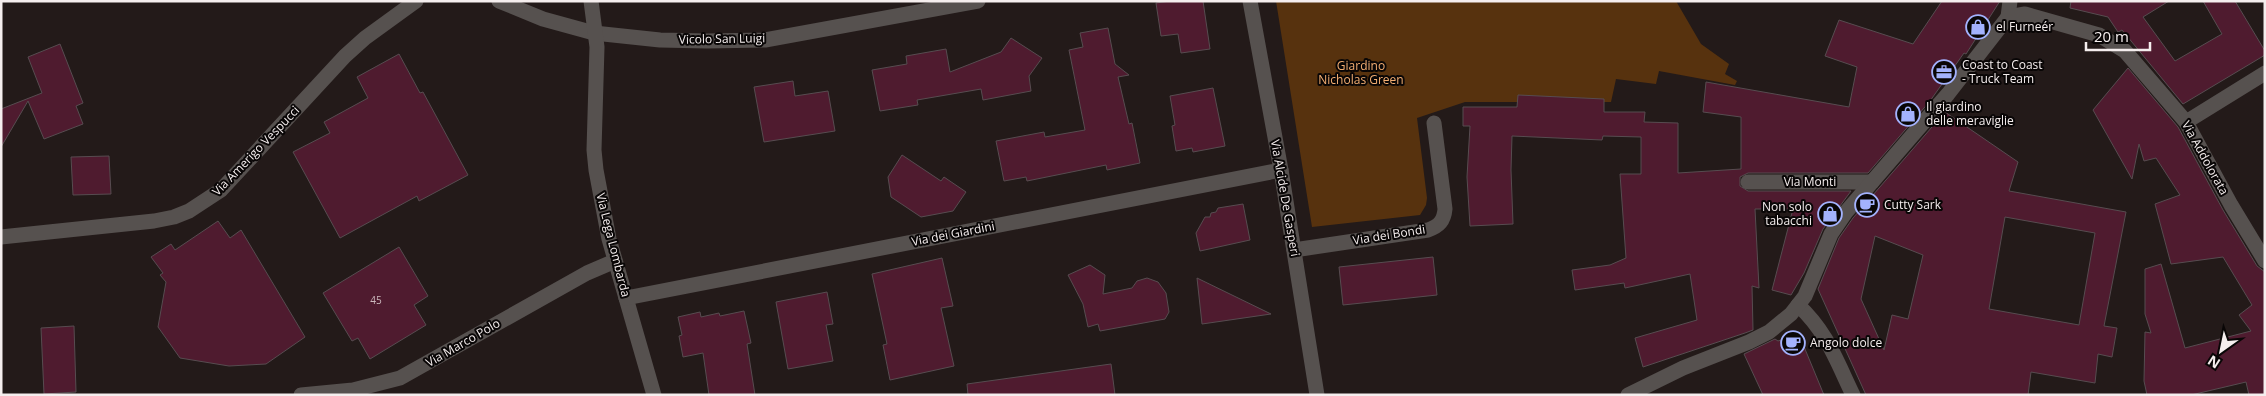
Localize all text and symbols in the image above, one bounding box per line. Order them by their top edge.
shop icon: el Furneér [1965,14,1991,40]
place label: el Furneér [1996,18,2053,35]
scale bar [2086,20,2150,52]
text: 20 m [2094,26,2129,46]
street label: Vicolo San Luigi [679,29,765,48]
place label: Coast to Coast - Truck Team [1962,56,2043,87]
park label: Giardino Nicholas Green [1318,57,1404,88]
office icon: Coast to Coast - Truck Team [1931,59,1957,85]
place label: Il giardino delle meraviglie [1926,98,2014,129]
shop icon: Il giardino delle meraviglie [1895,101,1921,127]
street label: Via Amerigo Vespucci [208,102,303,199]
street label: Via Addolorata [2178,118,2233,198]
street label: Via Alcide De Gasperi [1267,138,1304,258]
street label: Via Monti [1784,173,1836,190]
street label: Via Lega Lombarda [592,191,635,299]
cafe icon: Cutty Sark [1854,192,1880,218]
place label: Cutty Sark [1884,196,1942,213]
place label: Non solo tabacchi [1762,198,1812,229]
shop icon: Non solo tabacchi [1817,201,1843,227]
street label: Via dei Giardini [910,217,996,250]
street label: Via dei Bondi [1352,220,1426,249]
house number: 45 [370,293,382,307]
street label: Via Marco Polo [423,314,503,371]
north arrow [2196,326,2246,376]
cafe icon: Angolo dolce [1780,330,1806,356]
place label: Angolo dolce [1810,334,1882,351]
text: N [2204,351,2224,373]

